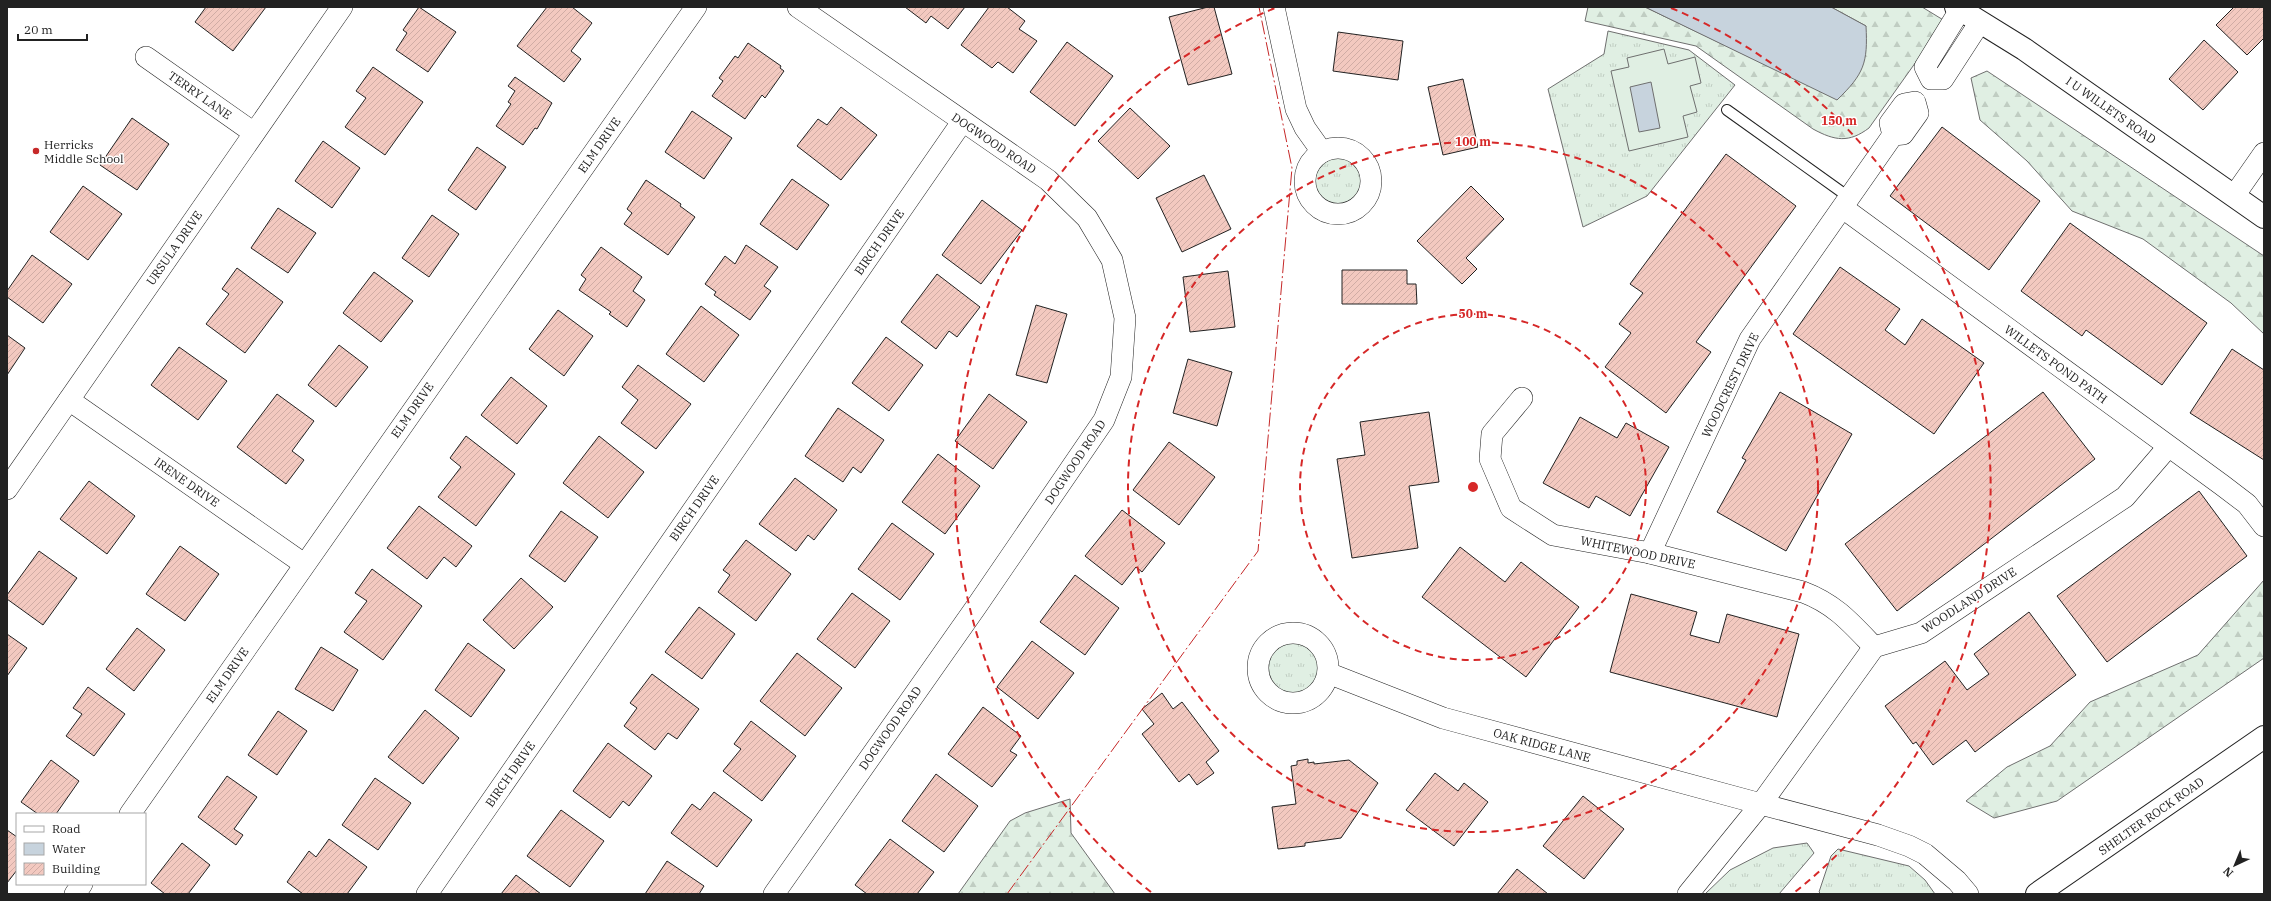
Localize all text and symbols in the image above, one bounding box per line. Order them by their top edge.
scale bar [18,16,87,42]
text: 20 m [24,22,53,37]
street label: TERRY LANE [165,68,235,122]
street label: I U WILLETS ROAD [2063,73,2159,147]
street label: DOGWOOD ROAD [949,109,1039,177]
text: 150 m [1821,113,1857,128]
street label: ELM DRIVE [574,114,624,176]
text: 100 m [1455,134,1491,149]
place label: Herricks Middle School [44,137,124,166]
marker: Herricks Middle School [31,146,41,156]
street label: BIRCH DRIVE [851,206,907,278]
street label: URSULA DRIVE [143,208,205,288]
text: 50 m [1459,306,1488,321]
street label: WILLETS POND PATH [2002,322,2110,406]
street label: WOODCREST DRIVE [1698,330,1762,440]
street label: ELM DRIVE [387,379,437,441]
street label: DOGWOOD ROAD [1041,417,1109,507]
street label: IRENE DRIVE [152,454,222,510]
street label: BIRCH DRIVE [666,472,722,544]
centre of rings [1466,480,1480,494]
street label: WHITEWOOD DRIVE [1579,532,1697,572]
street label: WOODLAND DRIVE [1919,564,2019,636]
street label: ELM DRIVE [202,644,252,706]
street label: DOGWOOD ROAD [856,683,924,773]
street label: OAK RIDGE LANE [1492,725,1592,765]
street label: BIRCH DRIVE [482,738,538,810]
street label: SHELTER ROCK ROAD [2095,774,2207,858]
legend [16,813,146,885]
text: Road [52,821,81,836]
text: Water [52,841,86,856]
north arrow [2215,845,2255,885]
text: Building [52,861,100,876]
text: N [2220,864,2236,880]

